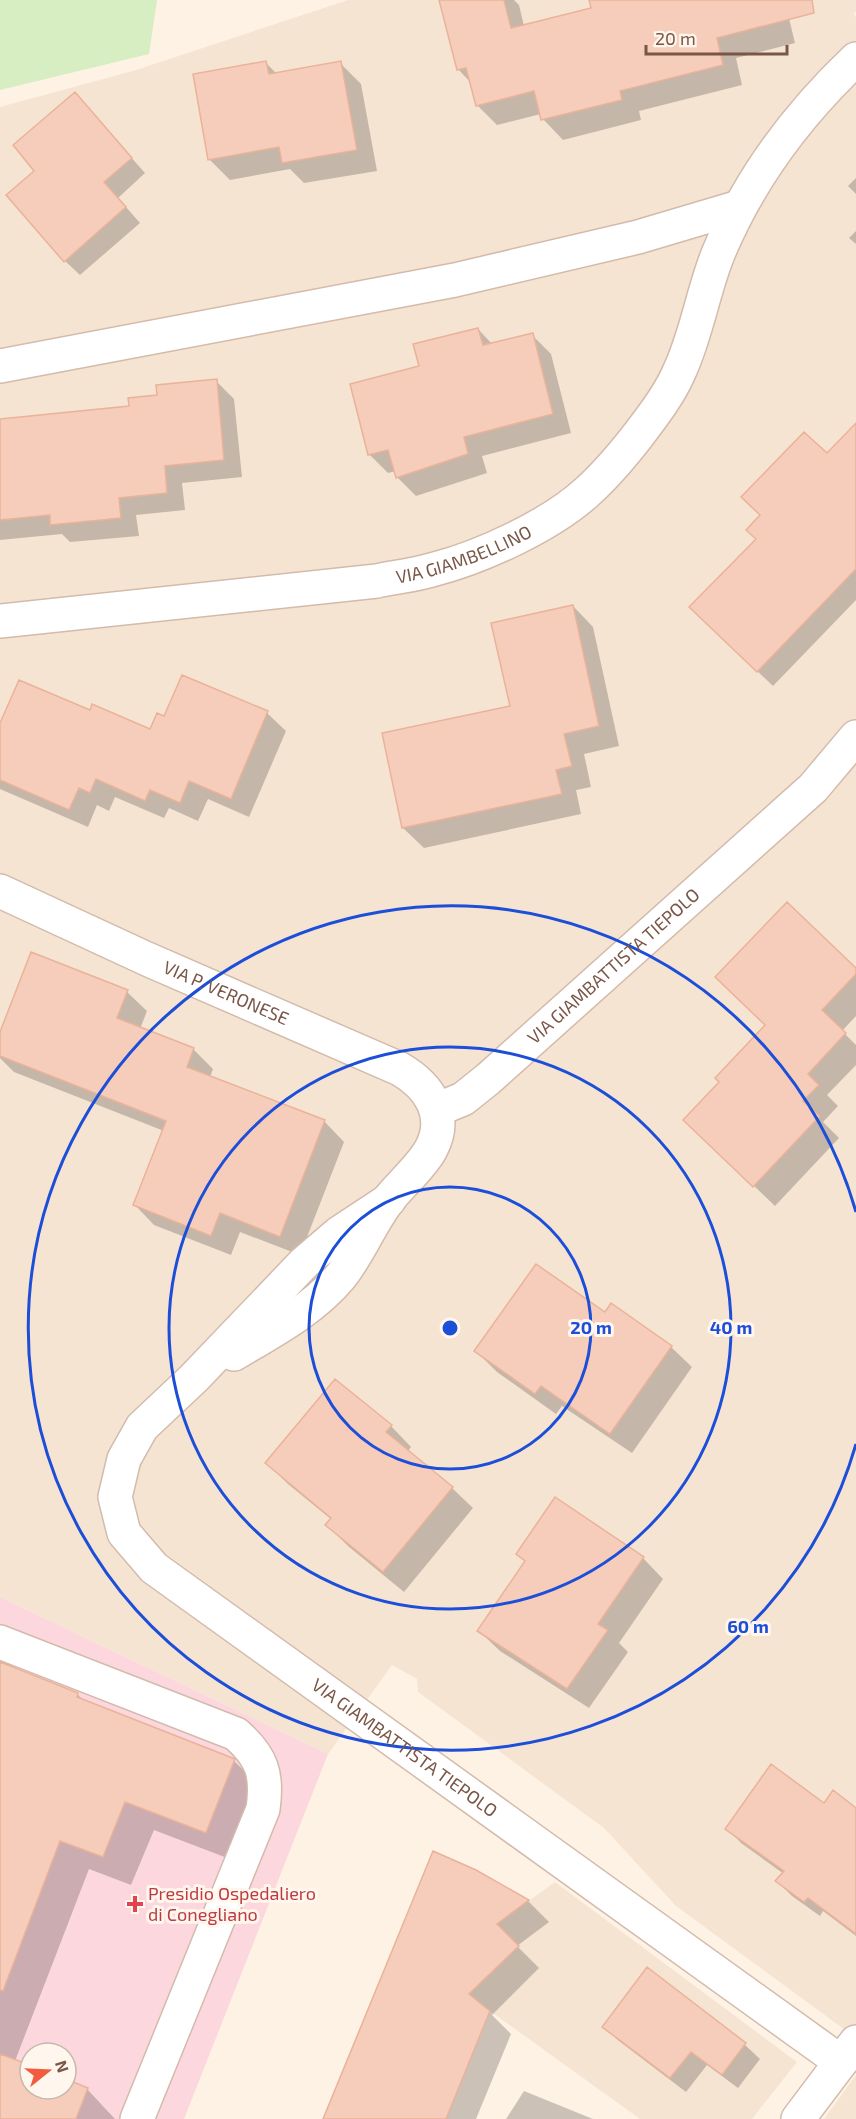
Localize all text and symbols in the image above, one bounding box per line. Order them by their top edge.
scale bar [646,18,787,56]
text: 20 m [655,27,696,49]
street label: VIA GIAMBELLINO [394,520,535,587]
street label: VIA GIAMBATTISTA TIEPOLO [523,883,704,1048]
street label: VIA P. VERONESE [160,955,292,1029]
text: 20 m [570,1316,612,1338]
text: 40 m [710,1316,752,1338]
centre of rings [440,1318,460,1338]
text: 60 m [727,1615,769,1637]
street label: VIA GIAMBATTISTA TIEPOLO [308,1673,502,1821]
place label: Presidio Ospedaliero di Conegliano [148,1882,316,1925]
marker: Presidio Ospedaliero di Conegliano [126,1895,144,1913]
north arrow [18,2041,78,2101]
text: N [52,2058,74,2075]

